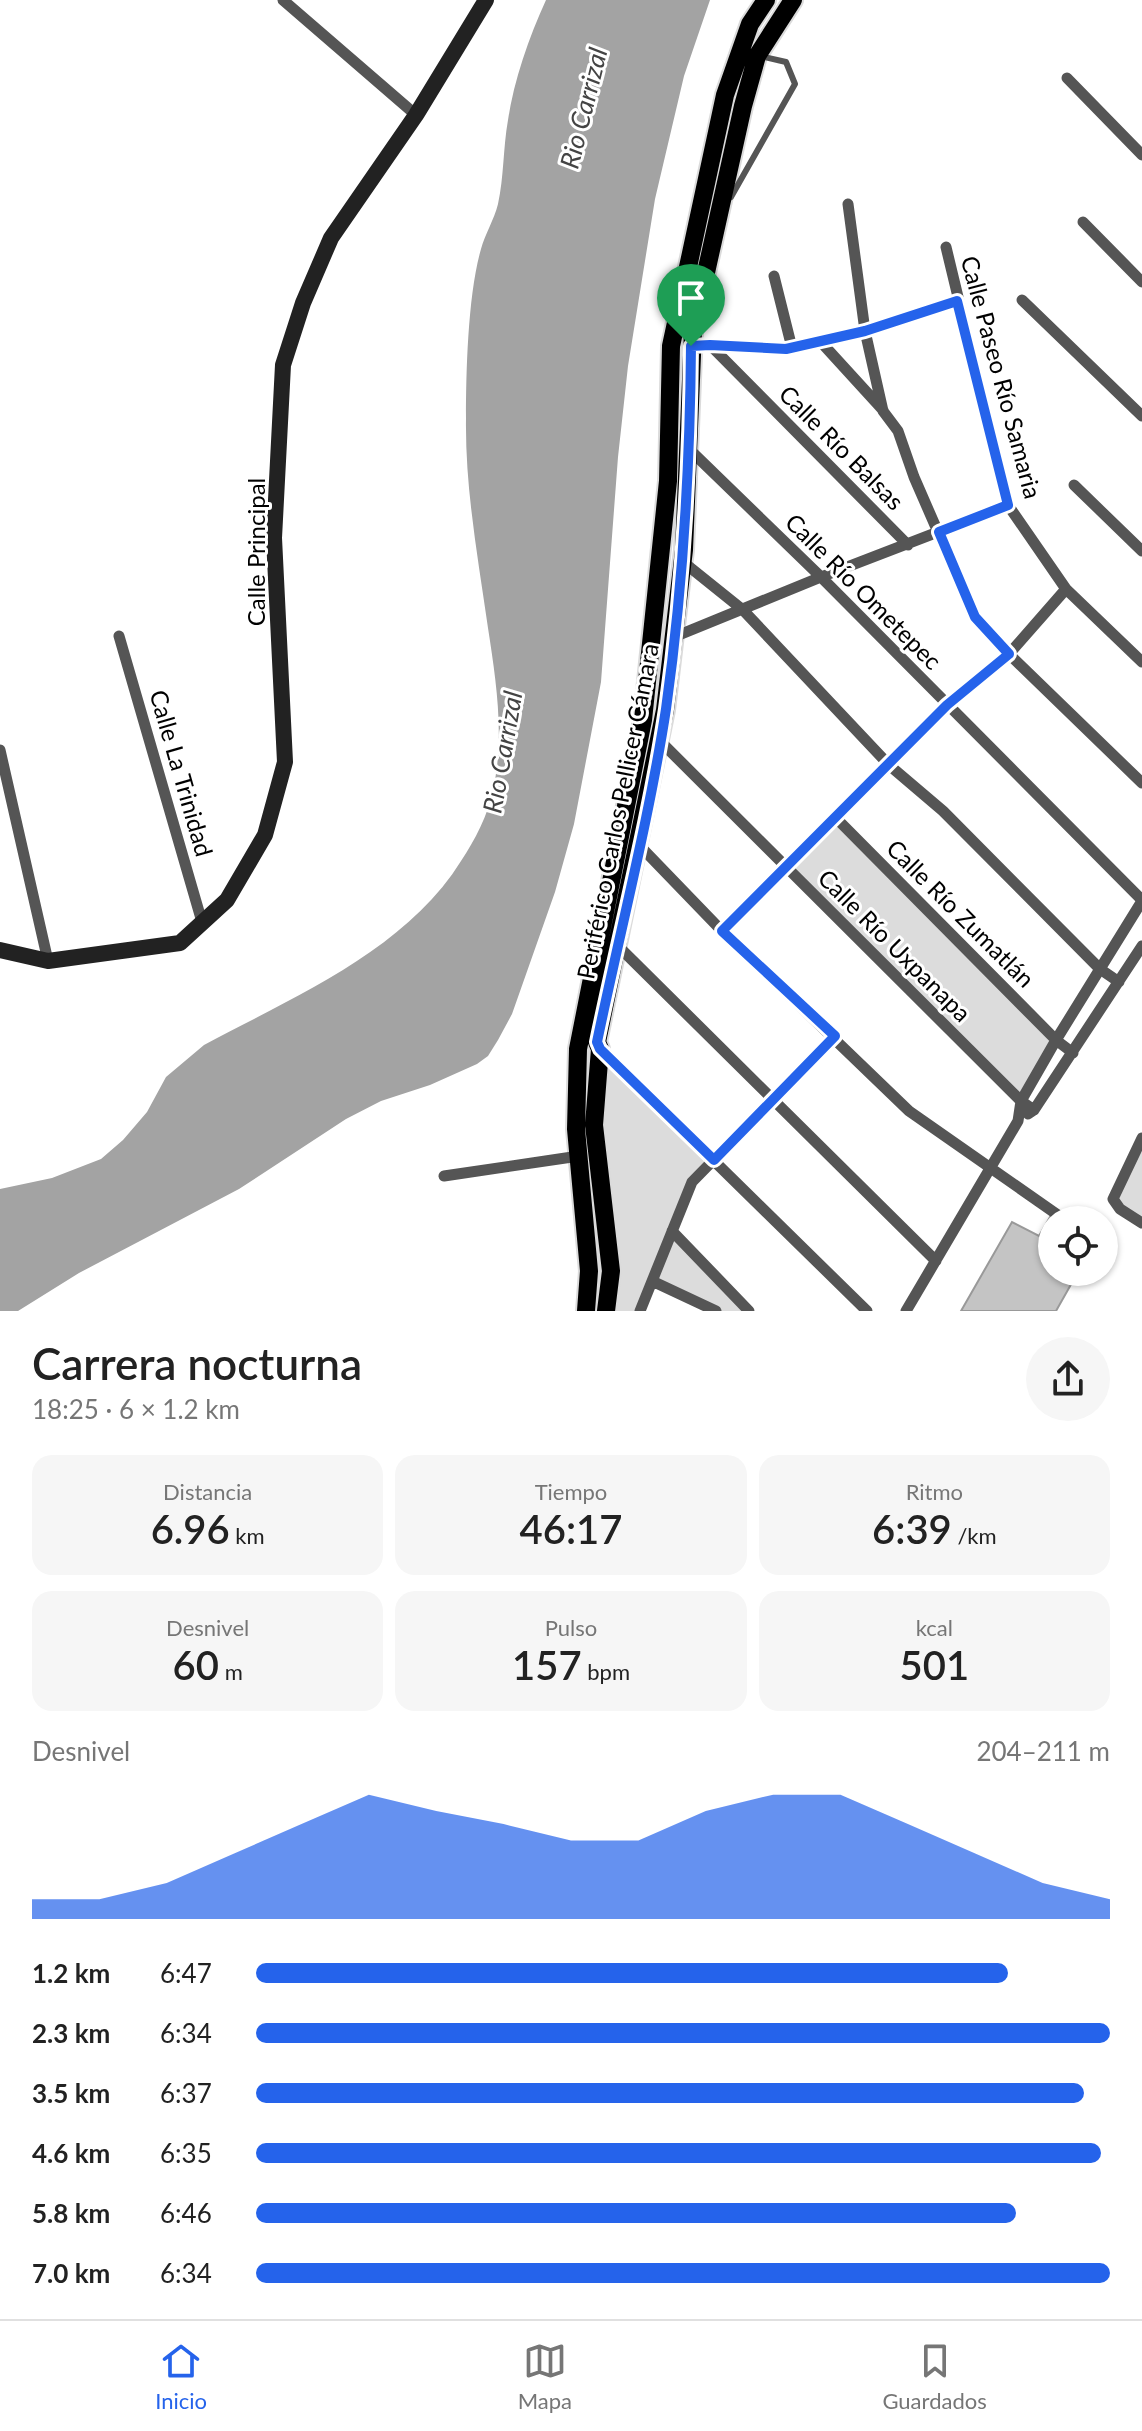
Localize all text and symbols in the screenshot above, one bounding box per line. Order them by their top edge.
water label: Rio Carrizal [553,44,614,172]
street label: Calle Paseo Río Samaria [956,252,1048,502]
pin [657,264,725,346]
icon: arrive [669,276,713,320]
street label: Calle Río Balsas [774,379,910,515]
street label: Calle Principal [241,478,270,626]
street label: Calle Río Ometepec [780,507,948,675]
street label: Periférico Carlos Pellicer Cámara [570,641,664,981]
street label: Calle La Trinidad [144,686,220,860]
water label: Rio Carrizal [476,688,529,816]
street label: Calle Río Zumatlán [881,833,1041,993]
street label: Calle Río Uxpanapa [813,863,977,1027]
map controls [1038,1206,1118,1286]
button: locate [1038,1206,1118,1286]
text: Carrera nocturna [32,1337,362,1389]
button: share [1026,1337,1110,1421]
text: 18:25 · 6 × 1.2 km [32,1393,240,1425]
text: Distancia [163,1478,252,1505]
text: Tiempo [535,1478,607,1505]
text: Ritmo [906,1478,963,1505]
text: 6.96 [151,1505,230,1553]
text: 46:17 [520,1505,622,1553]
text: 6:39 [872,1505,952,1553]
text: km [230,1522,265,1549]
text: /km [952,1522,997,1549]
text: Desnivel [166,1614,249,1641]
text: Pulso [545,1614,597,1641]
text: kcal [916,1614,953,1641]
text: 60 [173,1641,219,1689]
text: 157 [512,1641,582,1689]
text: 501 [900,1641,969,1689]
text: m [219,1658,243,1685]
text: bpm [582,1658,630,1685]
text: Desnivel [32,1735,130,1767]
text: 204–211 m [976,1735,1110,1767]
text: 1.2 km [32,1957,110,1989]
text: 6:47 [160,1957,212,1989]
text: 2.3 km [32,2017,110,2049]
text: 6:34 [160,2017,212,2049]
text: 3.5 km [32,2077,110,2109]
text: 6:37 [160,2077,212,2109]
text: 4.6 km [32,2137,110,2169]
text: 6:35 [160,2137,212,2169]
text: 5.8 km [32,2197,110,2229]
text: 6:46 [160,2197,212,2229]
text: 7.0 km [32,2257,110,2289]
text: 6:34 [160,2257,212,2289]
tab: Inicio [155,2339,207,2414]
tab: Mapa [518,2339,572,2414]
tab: Guardados [882,2339,987,2414]

